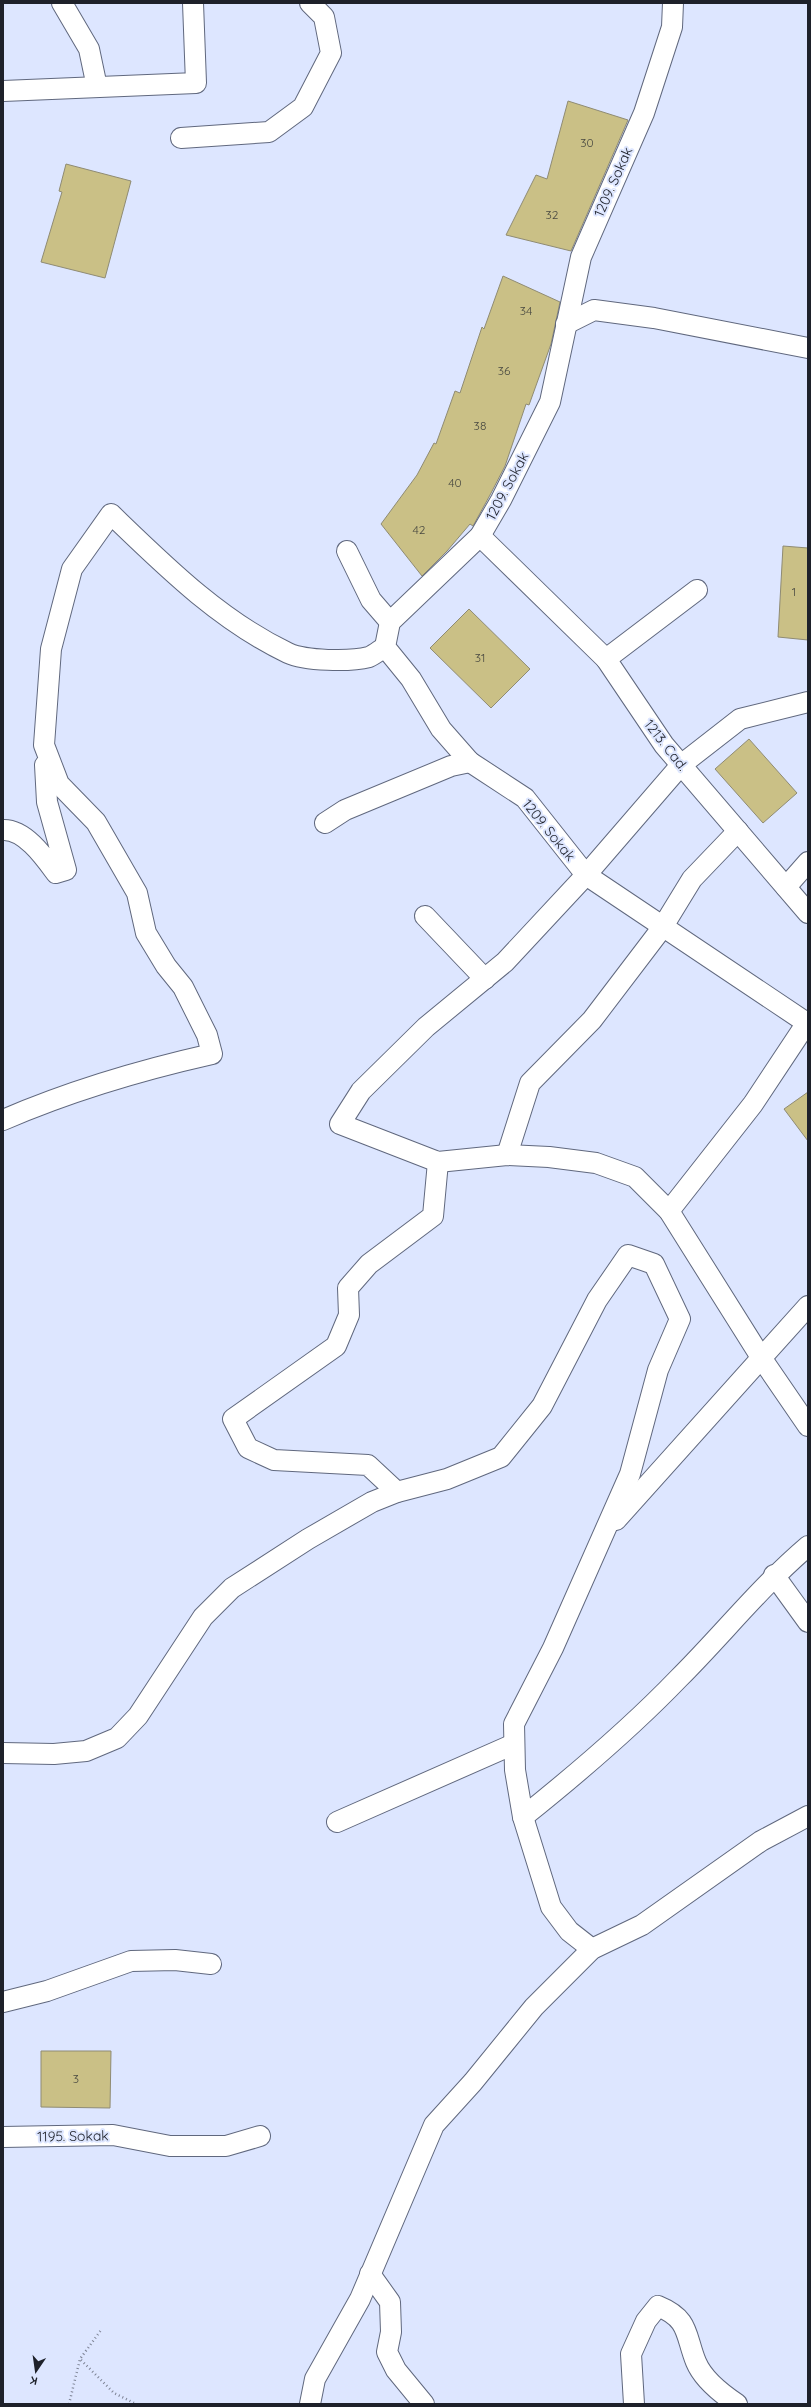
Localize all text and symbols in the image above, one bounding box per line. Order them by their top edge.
house number: 30 [580,135,594,150]
street label: 1209. Sokak [590,144,636,220]
house number: 32 [546,207,559,222]
house number: 34 [520,303,532,318]
house number: 36 [498,363,511,378]
house number: 38 [474,418,486,433]
street label: 1209. Sokak [482,449,532,523]
house number: 40 [448,475,462,490]
house number: 42 [413,522,426,537]
house number: 1 [792,584,796,599]
house number: 31 [475,650,485,665]
street label: 1213. Cad. [640,716,692,774]
street label: 1209. Sokak [519,795,579,865]
house number: 3 [73,2071,79,2086]
street label: 1195. Sokak [37,2126,109,2146]
north arrow [16,2351,56,2391]
text: K [29,2373,39,2388]

